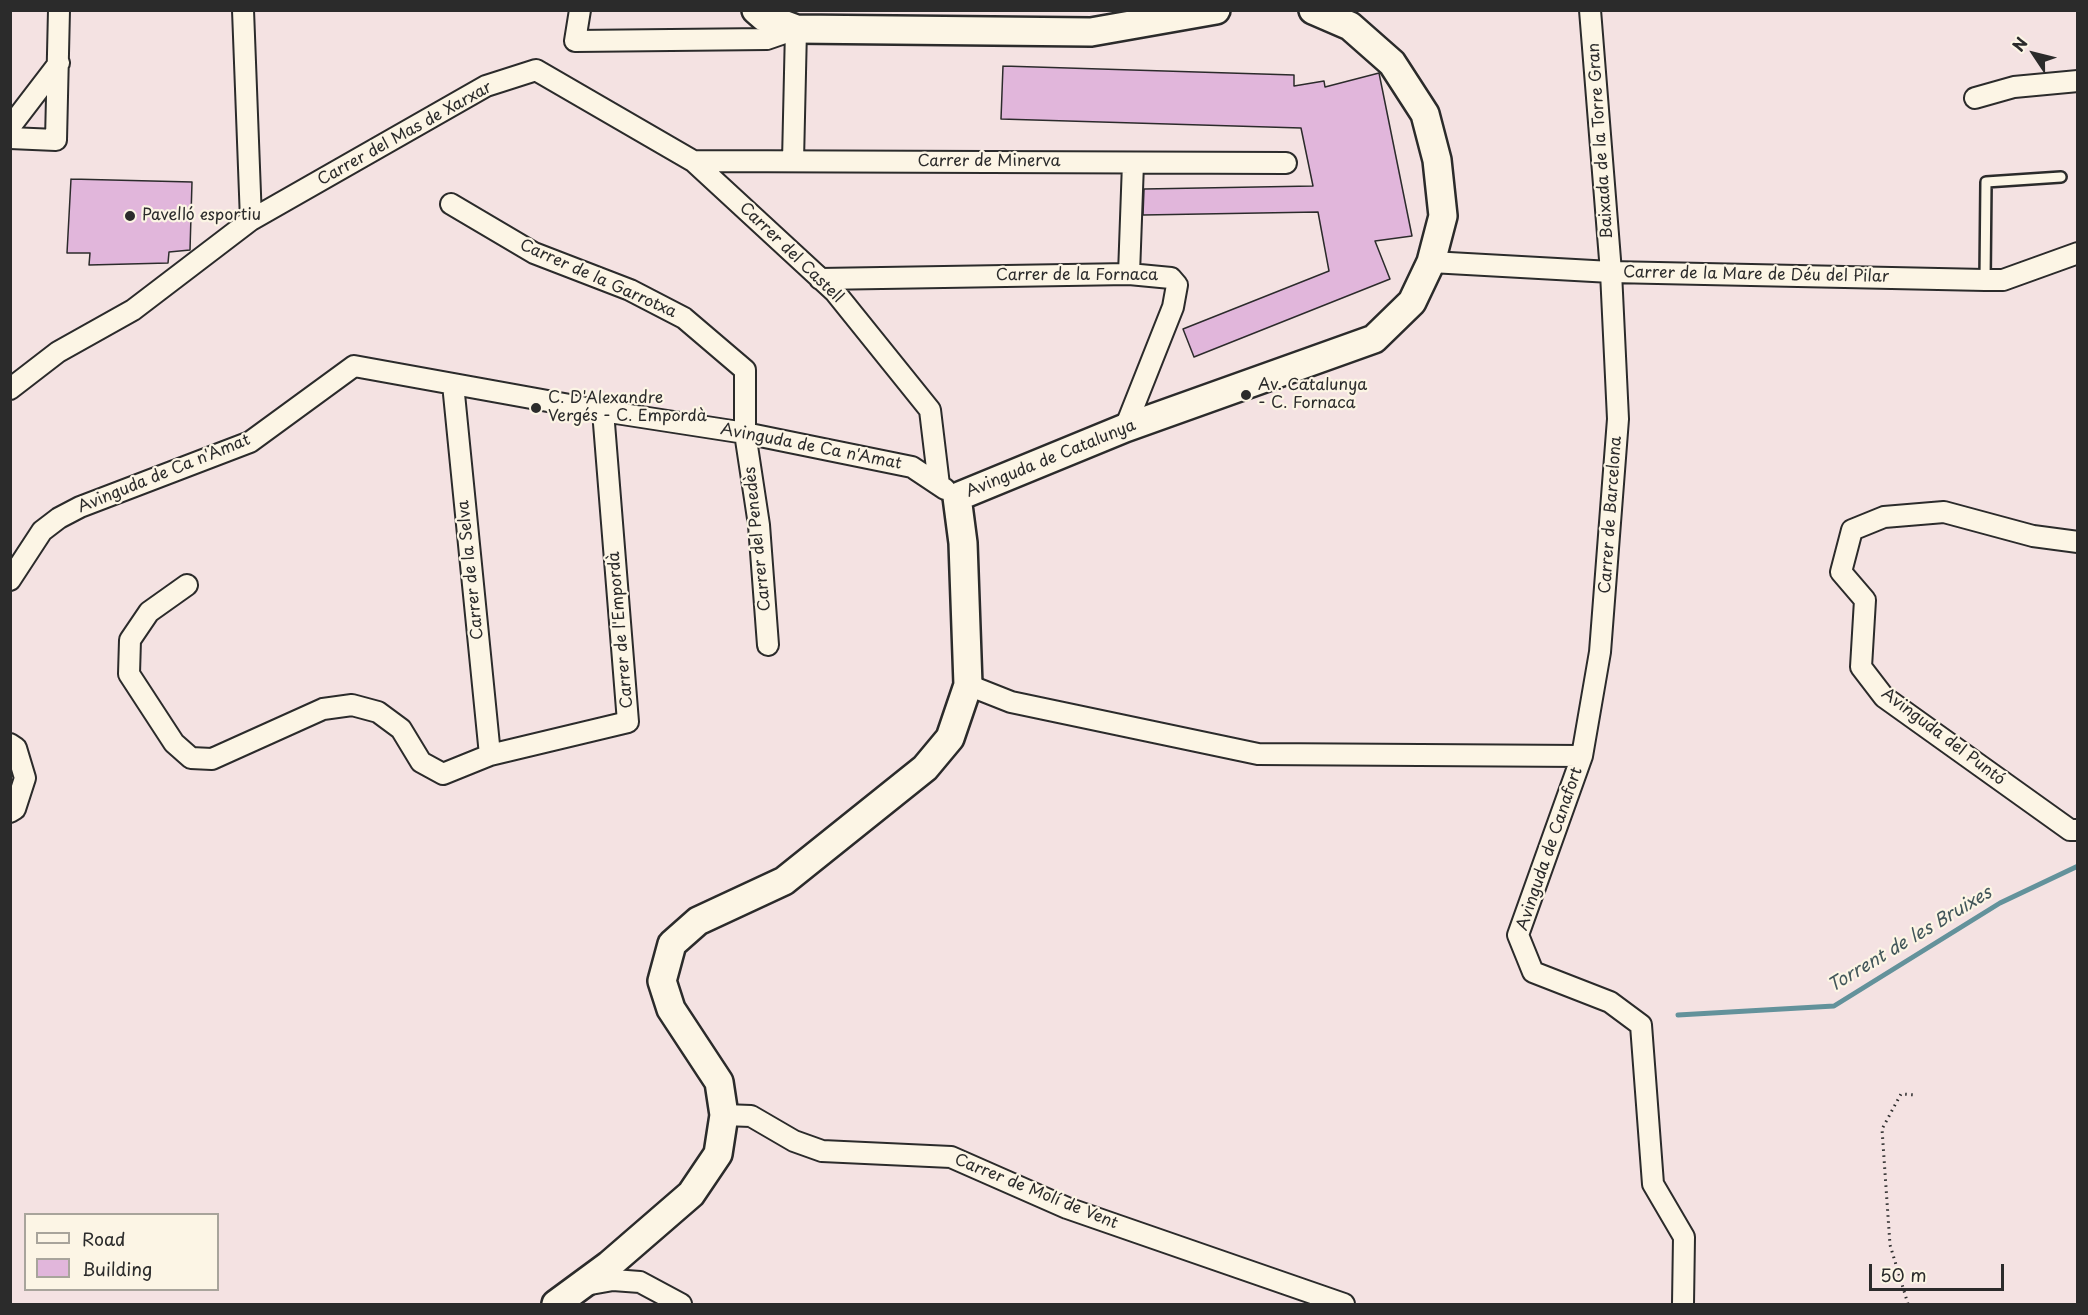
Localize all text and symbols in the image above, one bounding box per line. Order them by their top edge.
north arrow [2004,24,2064,84]
text: N [2006,32,2033,56]
street label: Baixada de la Torre Gran [1585,42,1617,240]
street label: Carrer del Mas de Xarxar [315,78,495,190]
street label: Carrer de Minerva [917,152,1061,172]
street label: Carrer del Castell [735,199,847,307]
place label: Pavelló esportiu [142,206,261,226]
marker: Pavelló esportiu [123,209,137,223]
street label: Carrer de la Garrotxa [517,236,679,322]
street label: Carrer de la Mare de Déu del Pilar [1623,263,1889,287]
street label: Carrer de la Fornaca [996,266,1158,286]
place label: Av. Catalunya - C. Fornaca [1258,376,1367,414]
marker: Av. Catalunya - C. Fornaca [1239,388,1253,402]
place label: C. D'Alexandre Vergés - C. Empordà [548,389,707,427]
marker: C. D'Alexandre Vergés - C. Empordà [529,401,543,415]
street label: Avinguda de Catalunya [963,416,1139,502]
street label: Avinguda de Ca n'Amat [719,420,903,474]
street label: Avinguda de Ca n'Amat [75,431,253,517]
street label: Carrer de Barcelona [1596,436,1626,594]
street label: Carrer del Penedès [741,466,775,612]
street label: Carrer de la Selva [454,499,488,641]
street label: Carrer de l'Empordà [605,551,637,709]
street label: Avinguda del Puntó [1877,684,2009,790]
street label: Avinguda de Canafort [1513,765,1587,933]
water label: Torrent de les Bruixes [1824,883,1996,997]
street label: Carrer de Molí de Vent [951,1150,1121,1234]
legend [24,1213,219,1291]
text: Road [82,1225,126,1252]
scale bar [1872,1252,2007,1290]
text: Building [82,1255,152,1282]
text: 50 m [1880,1261,1927,1288]

